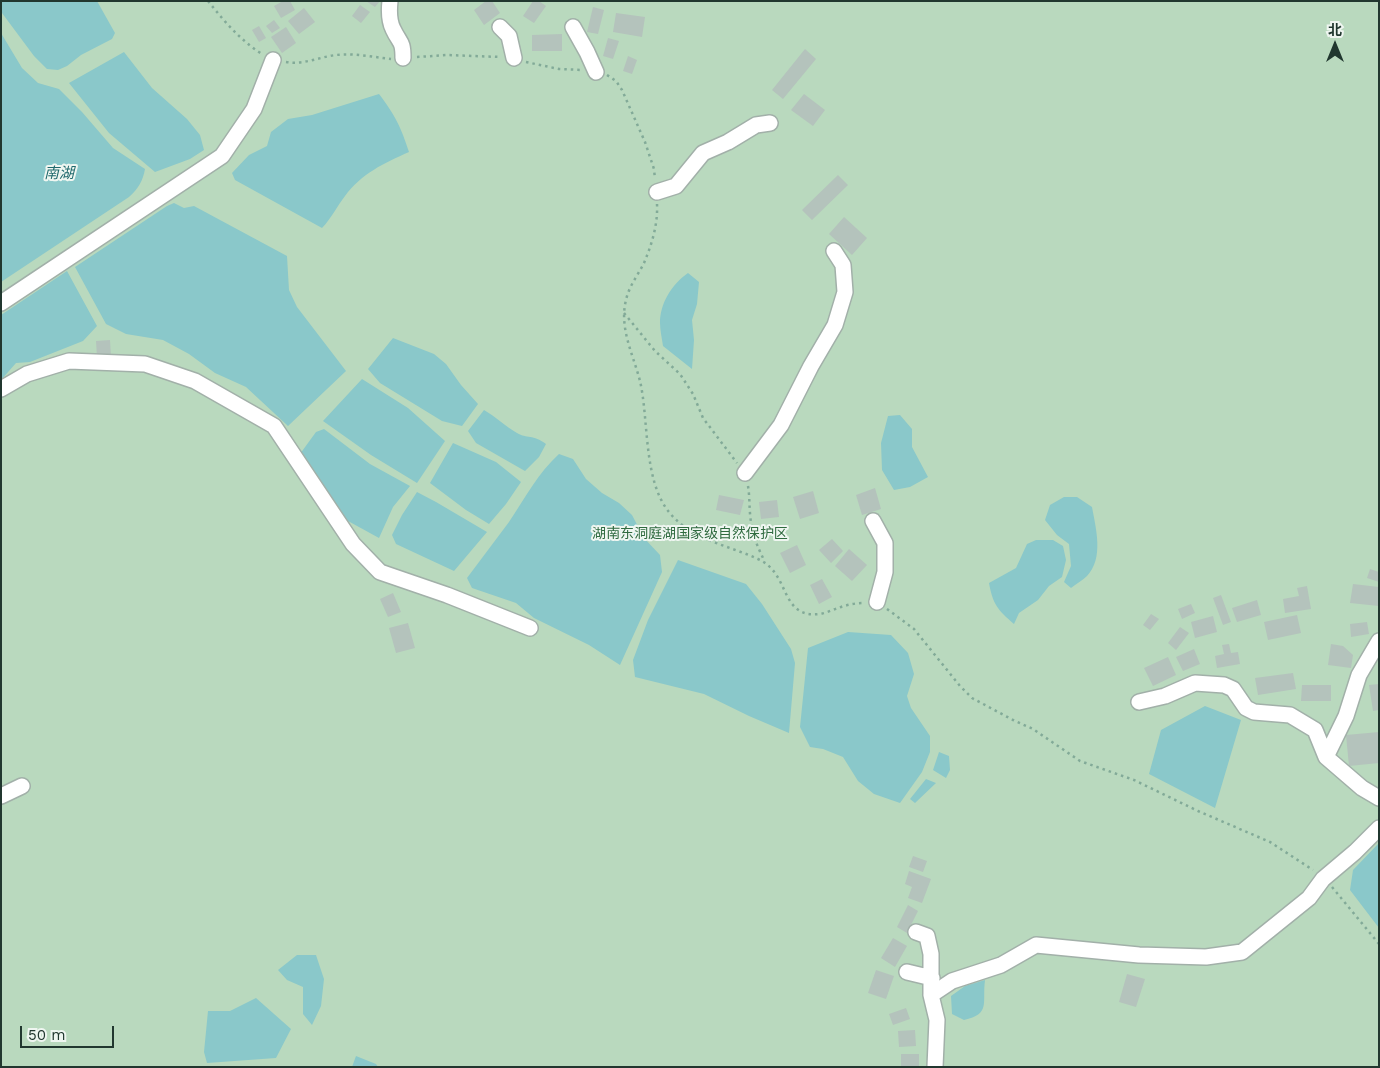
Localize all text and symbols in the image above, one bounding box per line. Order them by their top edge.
north arrow [1310,20,1360,70]
text: 北 [1328,22,1342,38]
water label: 南湖 [44,165,74,183]
park label: 湖南东洞庭湖国家级自然保护区 [592,526,788,542]
scale bar [22,1016,116,1048]
text: 50 m [28,1026,65,1044]

